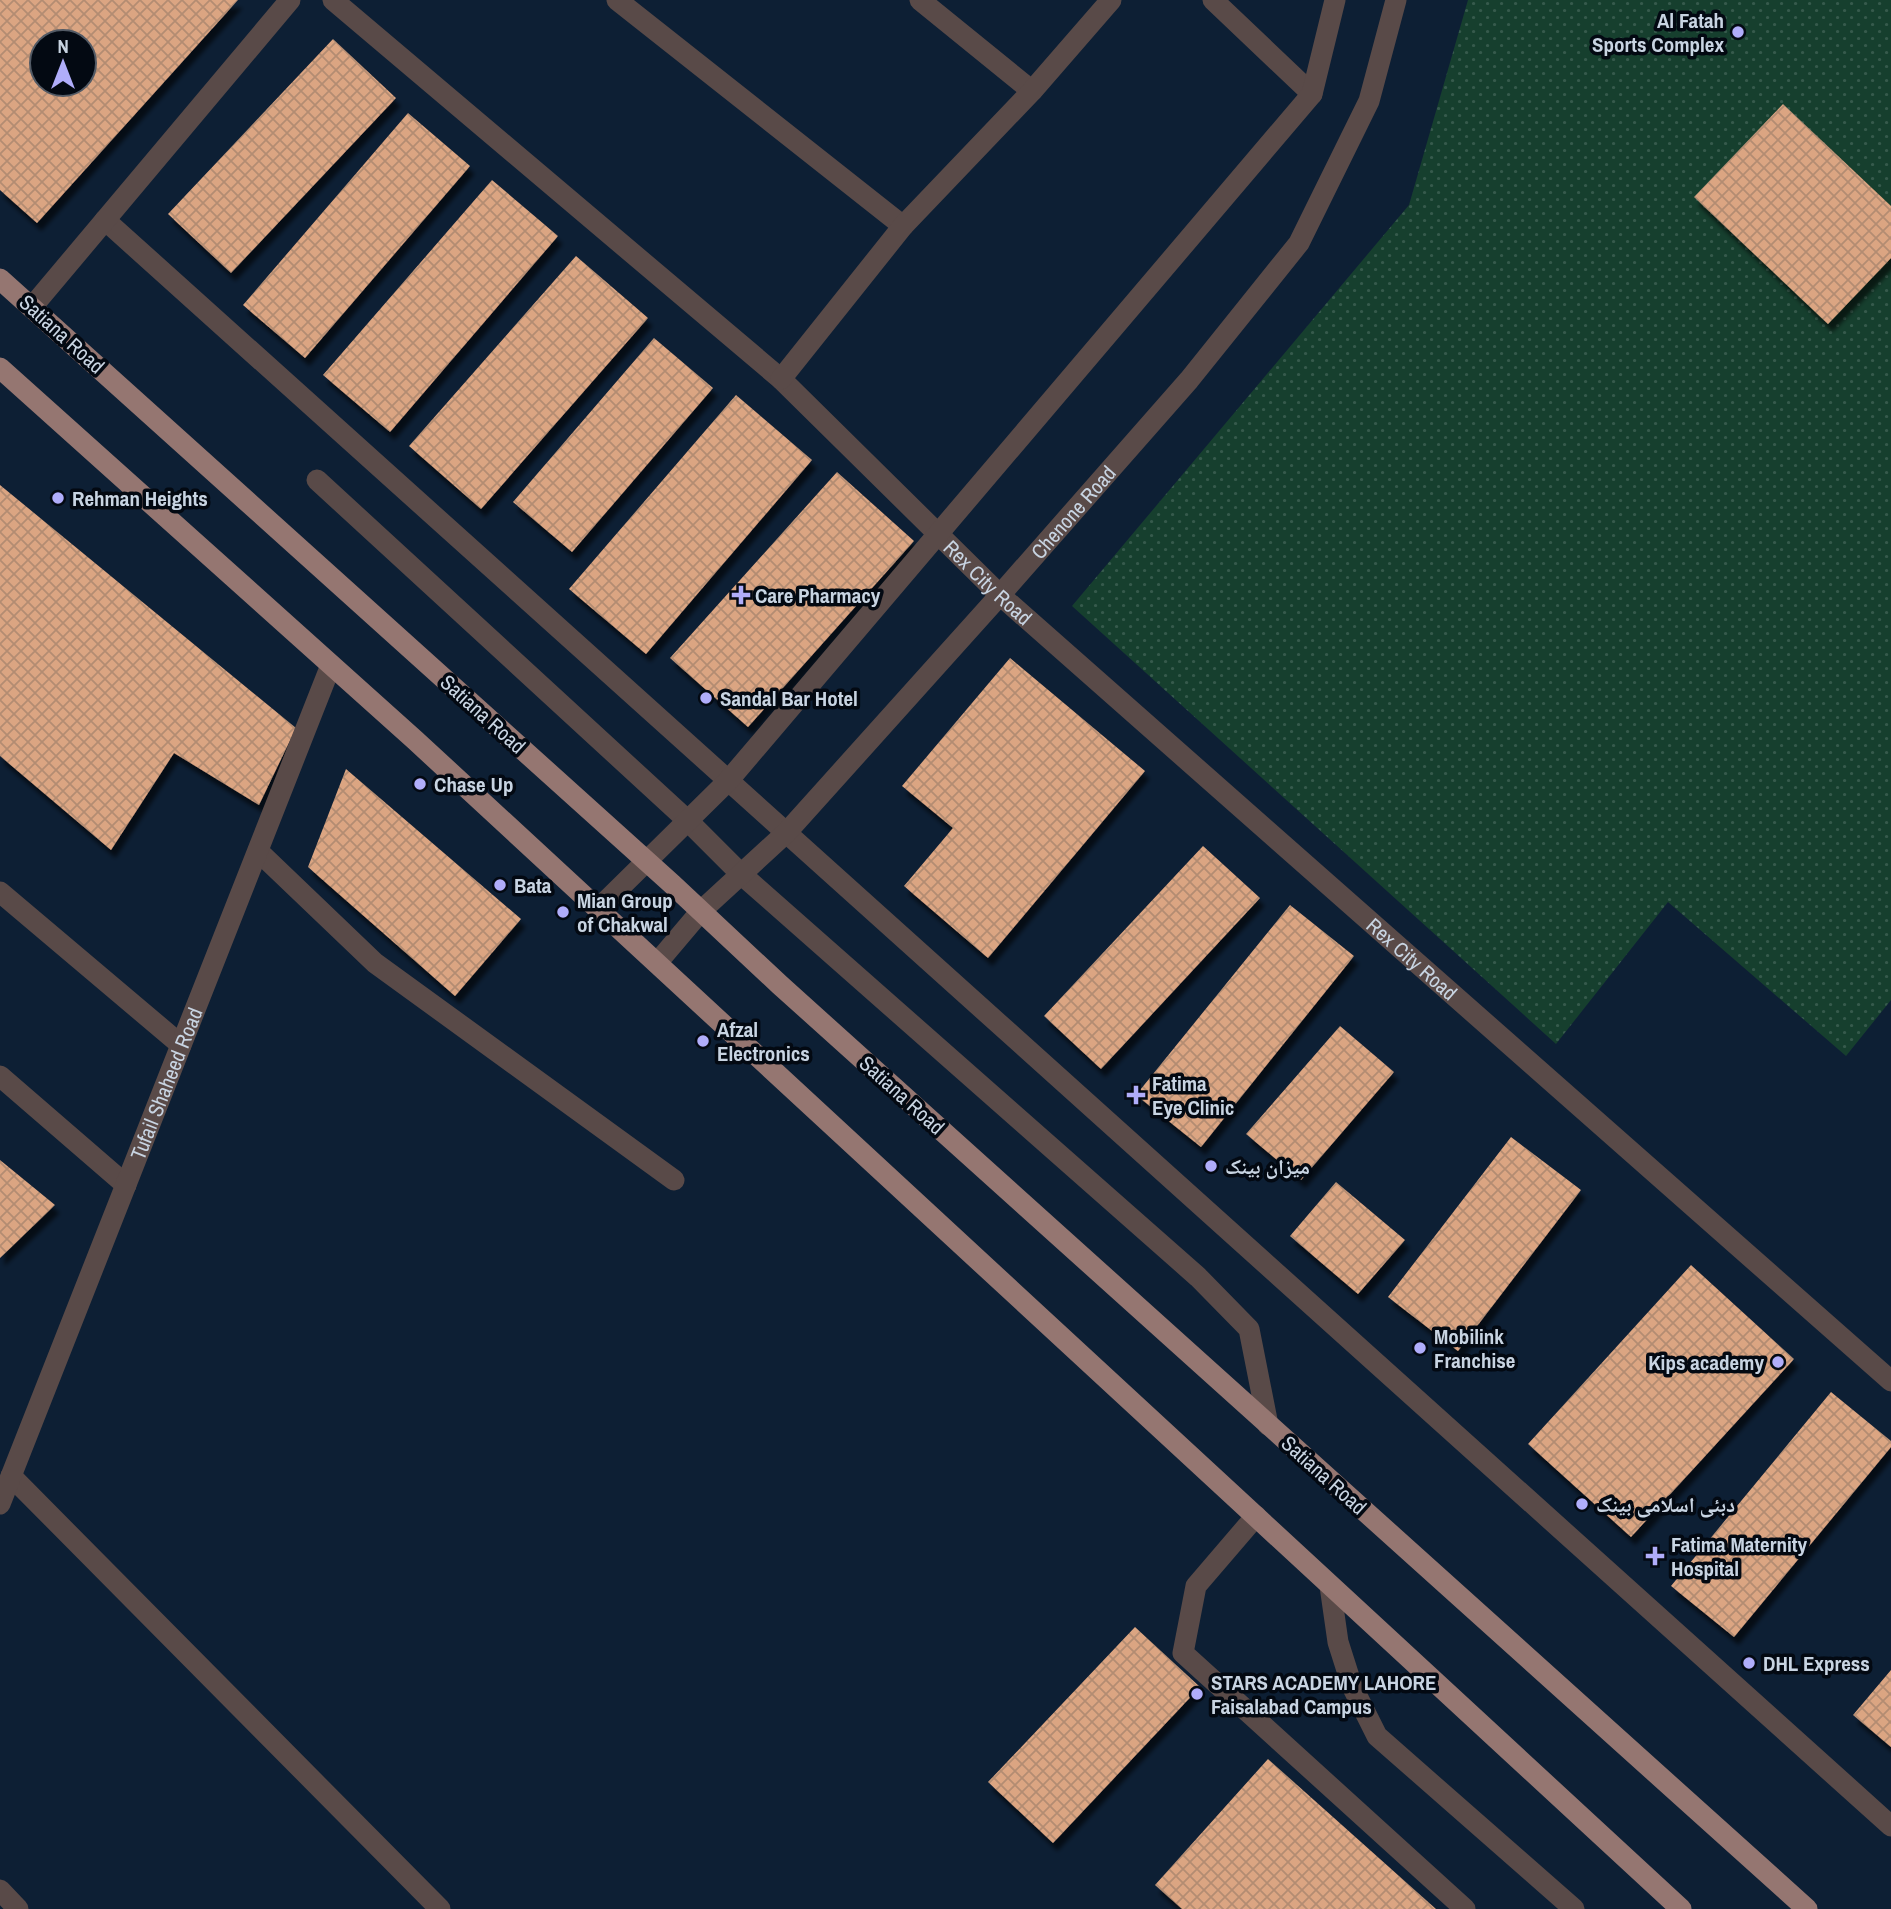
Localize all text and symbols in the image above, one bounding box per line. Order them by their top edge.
place label: Al Fatah Sports Complex [1592,6,1724,59]
marker: Al Fatah Sports Complex [1730,24,1746,40]
north arrow [28,28,98,98]
text: N [57,33,69,59]
street label: Satiana Road [13,288,111,380]
street label: Chenone Road [1024,459,1122,565]
place label: Rehman Heights [72,484,208,513]
marker: Rehman Heights [50,490,66,506]
street label: Rex City Road [938,533,1039,631]
place label: Care Pharmacy [755,581,881,610]
marker: Care Pharmacy [733,587,749,603]
street label: Satiana Road [434,668,532,760]
place label: Sandal Bar Hotel [720,684,858,713]
marker: Sandal Bar Hotel [698,690,714,706]
place label: Chase Up [434,770,513,799]
marker: Chase Up [412,776,428,792]
place label: Bata [514,871,552,900]
marker: Bata [492,877,508,893]
place label: Mian Group of Chakwal [577,886,673,939]
marker: Mian Group of Chakwal [555,904,571,920]
street label: Rex City Road [1361,911,1464,1007]
street label: Tufail Shaheed Road [123,1003,209,1164]
place label: Afzal Electronics [717,1015,810,1068]
marker: Afzal Electronics [695,1033,711,1049]
street label: Satiana Road [853,1049,951,1141]
place label: Fatima Eye Clinic [1152,1069,1234,1122]
marker: Fatima Eye Clinic [1126,1085,1146,1105]
place label: میزان بینک [1225,1152,1310,1181]
marker: میزان بینک [1203,1158,1219,1174]
place label: Mobilink Franchise [1434,1322,1515,1375]
marker: Mobilink Franchise [1412,1340,1428,1356]
place label: Kips academy [1648,1348,1764,1377]
marker: Kips academy [1770,1354,1786,1370]
street label: Satiana Road [1275,1429,1373,1521]
place label: دبئی اسلامی بینک [1596,1490,1735,1519]
marker: دبئی اسلامی بینک [1574,1496,1590,1512]
place label: Fatima Maternity Hospital [1671,1530,1807,1583]
marker: Fatima Maternity Hospital [1645,1546,1665,1566]
place label: DHL Express [1763,1649,1870,1678]
marker: DHL Express [1741,1655,1757,1671]
place label: STARS ACADEMY LAHORE Faisalabad Campus [1211,1668,1437,1721]
marker: STARS ACADEMY LAHORE Faisalabad Campus [1189,1686,1205,1702]

